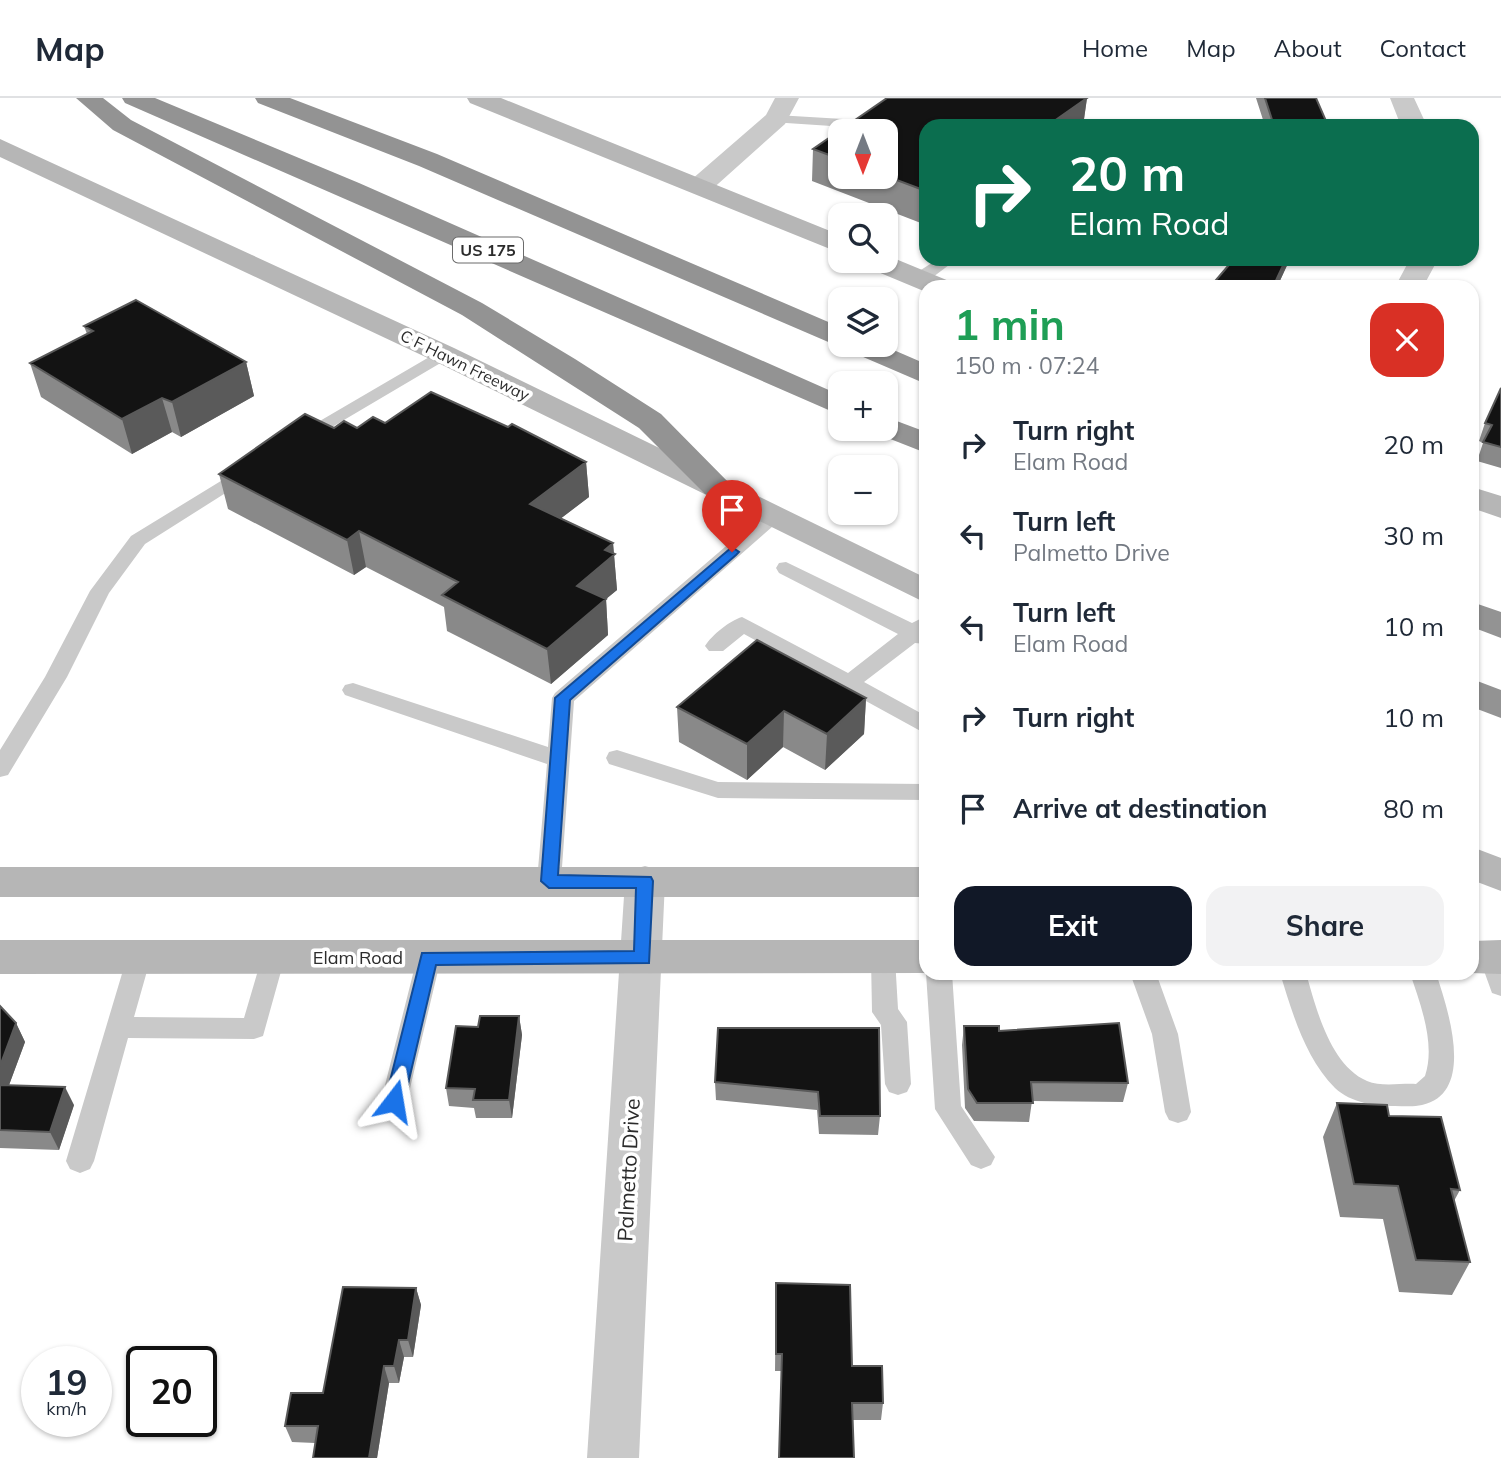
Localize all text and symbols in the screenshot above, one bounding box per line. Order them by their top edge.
text: Map [35,28,105,69]
text: Home [1082,33,1148,63]
text: Map [1186,33,1236,63]
text: About [1274,33,1342,63]
text: Contact [1380,33,1466,63]
north arrow [828,119,898,189]
map controls [828,119,898,525]
text: 20 m [1069,142,1185,203]
icon: right [954,147,1045,238]
button: search [828,203,898,273]
text: Elam Road [1069,203,1230,243]
road number: US 175 [453,238,523,262]
button: layers [828,287,898,357]
text: 1 min [954,298,1065,351]
button: close [1370,303,1444,377]
street label: C F Hawn Freeway [397,325,533,405]
text: 150 m · 07:24 [954,351,1099,380]
button: + [828,371,898,441]
text: Turn right [1013,414,1134,447]
icon: right [954,426,992,464]
text: 20 m [1383,428,1444,461]
text: Elam Road [1013,447,1128,476]
button: − [828,455,898,525]
pin [702,480,762,552]
icon: arrive [713,491,751,529]
text: Turn left [1013,505,1115,538]
icon: left [954,517,992,555]
text: 30 m [1383,519,1444,552]
text: Palmetto Drive [1013,538,1170,567]
text: Turn left [1013,596,1115,629]
icon: left [954,608,992,646]
text: 10 m [1383,610,1444,643]
text: Elam Road [1013,629,1128,658]
icon: right [954,699,992,737]
text: Turn right [1013,701,1134,734]
text: 10 m [1383,701,1444,734]
icon: arrive [954,790,992,828]
text: Arrive at destination [1013,792,1268,825]
text: 80 m [1383,792,1444,825]
button: Exit [954,886,1192,966]
button: Share [1206,886,1444,966]
street label: Elam Road [313,946,403,969]
position arrow [357,1064,431,1138]
street label: Palmetto Drive [611,1098,645,1242]
speed limit sign: 20 [126,1346,217,1437]
text: 19 [45,1360,88,1404]
text: km/h [46,1397,87,1420]

